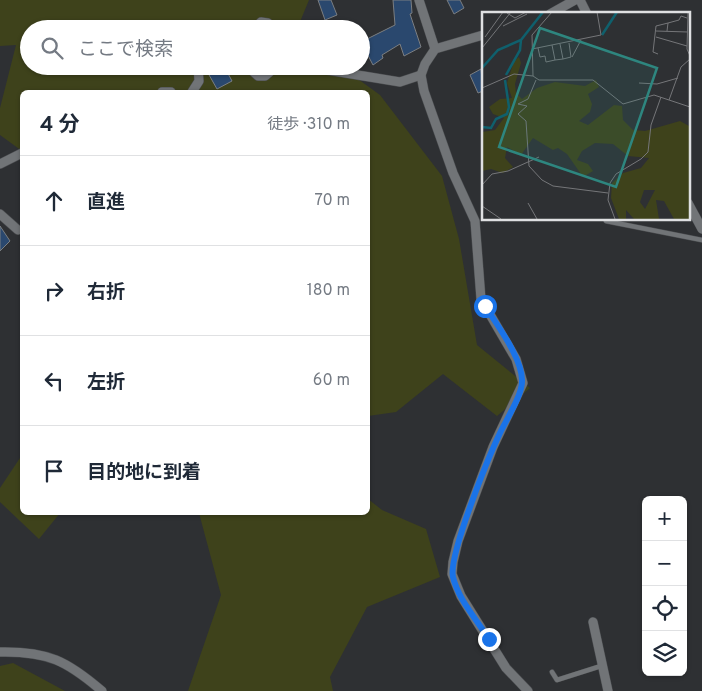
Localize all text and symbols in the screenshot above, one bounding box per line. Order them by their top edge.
inset map [482,12,690,220]
search box [20,20,370,75]
icon: search [38,34,66,62]
text: ここで検索 [78,38,173,62]
text: 4 分 [40,112,80,139]
text: 徒歩 · 310 m [267,115,350,135]
icon: ahead [40,187,68,215]
text: 直進 [87,191,125,215]
text: 70 m [315,191,350,211]
icon: right [40,277,68,305]
text: 右折 [87,281,125,305]
text: 180 m [307,281,350,301]
route start [474,295,497,318]
icon: left [40,367,68,395]
text: 左折 [87,371,125,395]
text: 60 m [313,371,350,391]
icon: arrive [40,457,68,485]
text: 目的地に到着 [87,461,201,485]
map controls [642,496,687,676]
button: + [642,496,687,541]
button: − [642,541,687,586]
button: locate [642,586,687,631]
route end [478,628,501,651]
button: layers [642,631,687,676]

